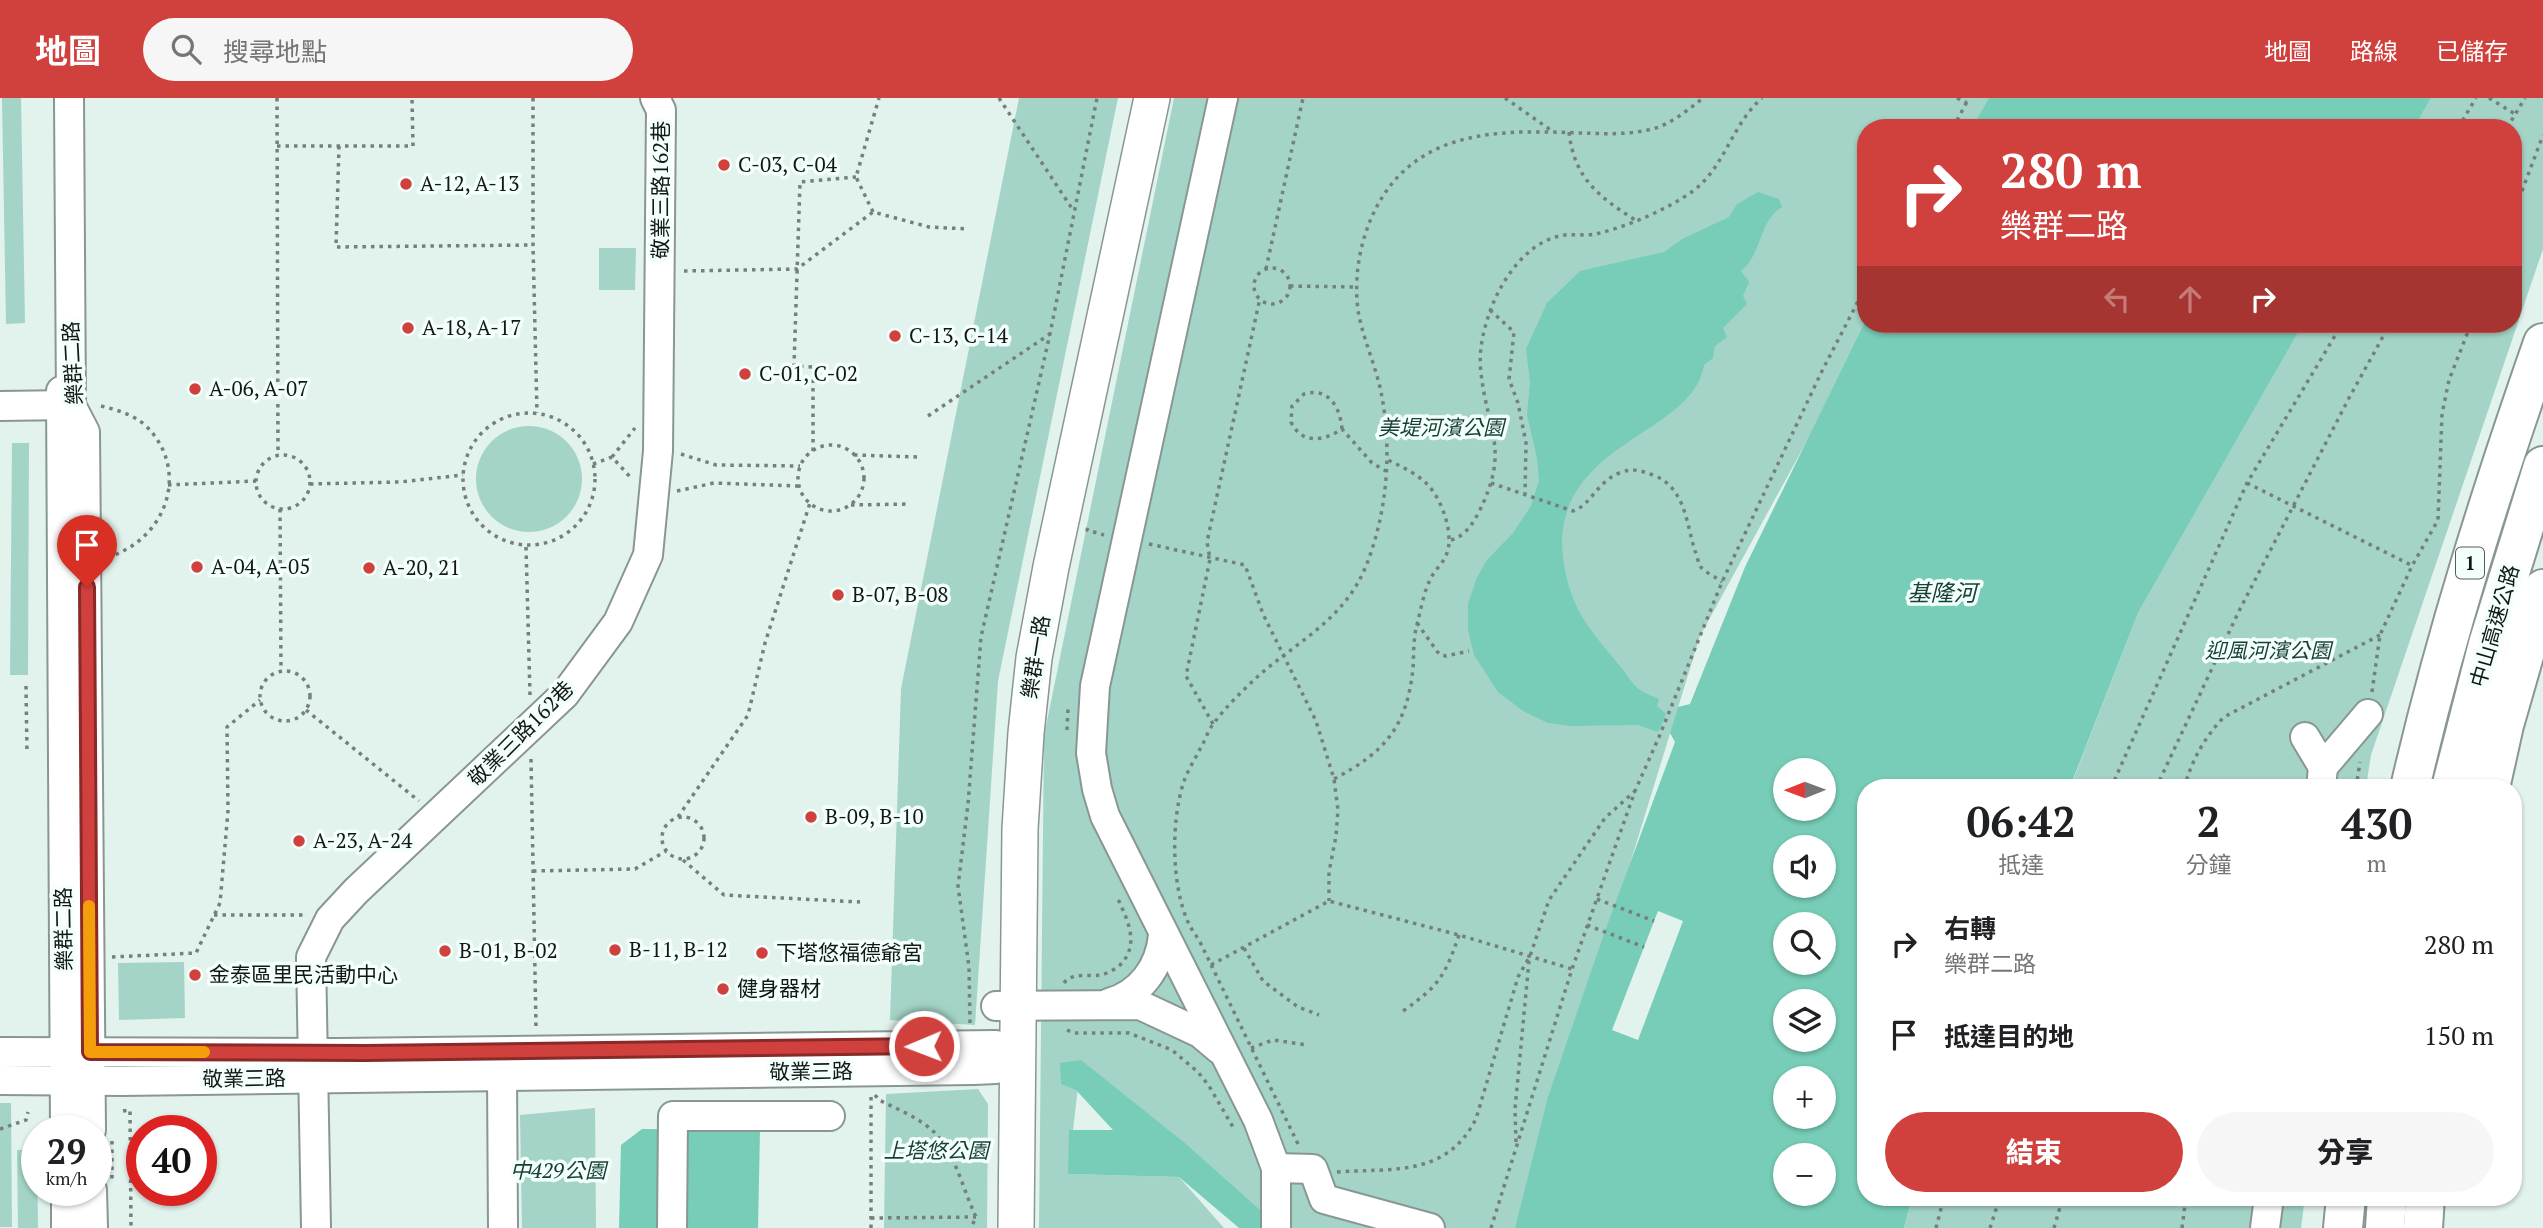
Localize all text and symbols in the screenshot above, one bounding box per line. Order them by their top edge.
search box [143,18,633,81]
text: 地圖 [35,29,101,72]
icon: search [167,30,205,68]
text: 搜尋地點 [223,34,327,68]
text: 地圖 [2264,35,2312,67]
text: 路線 [2350,35,2398,67]
text: 已儲存 [2436,35,2508,67]
street label: 敬業三路162巷 [646,121,674,259]
text: 280 m [2000,137,2142,202]
icon: right [1885,147,1976,238]
place label: C-03, C-04 [738,150,838,178]
marker: C-03, C-04 [716,157,732,173]
place label: A-12, A-13 [420,169,519,197]
marker: A-12, A-13 [398,176,414,192]
text: 樂群二路 [2000,204,2128,246]
icon: left [2098,280,2136,318]
icon: ahead [2171,280,2209,318]
icon: right [2244,280,2282,318]
place label: A-18, A-17 [422,313,521,341]
street label: 樂群二路 [56,320,88,406]
marker: A-18, A-17 [400,320,416,336]
place label: C-13, C-14 [909,321,1009,349]
marker: C-13, C-14 [887,328,903,344]
place label: C-01, C-02 [759,359,858,387]
marker: C-01, C-02 [737,366,753,382]
place label: A-06, A-07 [209,374,308,402]
marker: A-06, A-07 [187,381,203,397]
park label: 美堤河濱公園 [1378,413,1507,441]
pin [57,515,117,587]
icon: arrive [68,526,106,564]
road number: 1 [2456,548,2484,578]
place label: A-04, A-05 [211,552,310,580]
place label: A-20, 21 [383,553,460,581]
marker: A-04, A-05 [189,559,205,575]
marker: A-20, 21 [361,560,377,576]
street label: 中山高速公路 [2463,561,2525,690]
water label: 基隆河 [1908,577,1981,608]
place label: B-07, B-08 [852,580,949,608]
marker: B-07, B-08 [830,587,846,603]
street label: 樂群一路 [1015,613,1055,701]
park label: 迎風河濱公園 [2205,636,2334,664]
street label: 敬業三路162巷 [461,674,579,792]
north arrow [1773,758,1836,821]
map controls [1773,758,1836,1206]
text: 06:42 [1967,793,2076,849]
text: 2 [2197,793,2220,849]
text: 430 [2341,795,2412,851]
place label: B-09, B-10 [825,802,924,830]
marker: B-09, B-10 [803,809,819,825]
place label: A-23, A-24 [313,826,413,854]
marker: A-23, A-24 [291,833,307,849]
button: sound [1773,835,1836,898]
text: m [2367,848,2387,879]
text: 抵達 [1998,849,2044,880]
text: 分鐘 [2186,849,2232,880]
street label: 樂群二路 [48,887,78,971]
text: 右轉 [1944,911,1996,945]
button: search [1773,912,1836,975]
icon: right [1885,925,1923,963]
text: 280 m [2424,927,2494,961]
place label: B-11, B-12 [629,935,728,963]
place label: B-01, B-02 [459,936,558,964]
place label: 下塔悠福德爺宮 [776,938,923,966]
marker: B-11, B-12 [607,942,623,958]
marker: B-01, B-02 [437,943,453,959]
marker: 下塔悠福德爺宮 [754,945,770,961]
text: 樂群二路 [1944,948,2036,979]
place label: 金泰區里民活動中心 [209,960,398,988]
marker: 金泰區里民活動中心 [187,967,203,983]
place label: 健身器材 [737,974,821,1002]
marker: 健身器材 [715,981,731,997]
button: layers [1773,989,1836,1052]
position arrow [887,1009,961,1083]
icon: arrive [1885,1016,1923,1054]
text: 150 m [2424,1018,2494,1052]
text: 抵達目的地 [1944,1019,2074,1053]
street label: 敬業三路 [769,1056,853,1086]
street label: 敬業三路 [202,1063,286,1093]
button: + [1773,1066,1836,1129]
button: 結束 [1885,1112,2183,1192]
button: 分享 [2197,1112,2494,1192]
speed limit sign: 40 [126,1115,217,1206]
text: 29 [47,1128,86,1174]
park label: 上塔悠公園 [884,1136,991,1164]
button: − [1773,1143,1836,1206]
park label: 中429公園 [510,1156,609,1184]
text: km/h [46,1166,87,1190]

